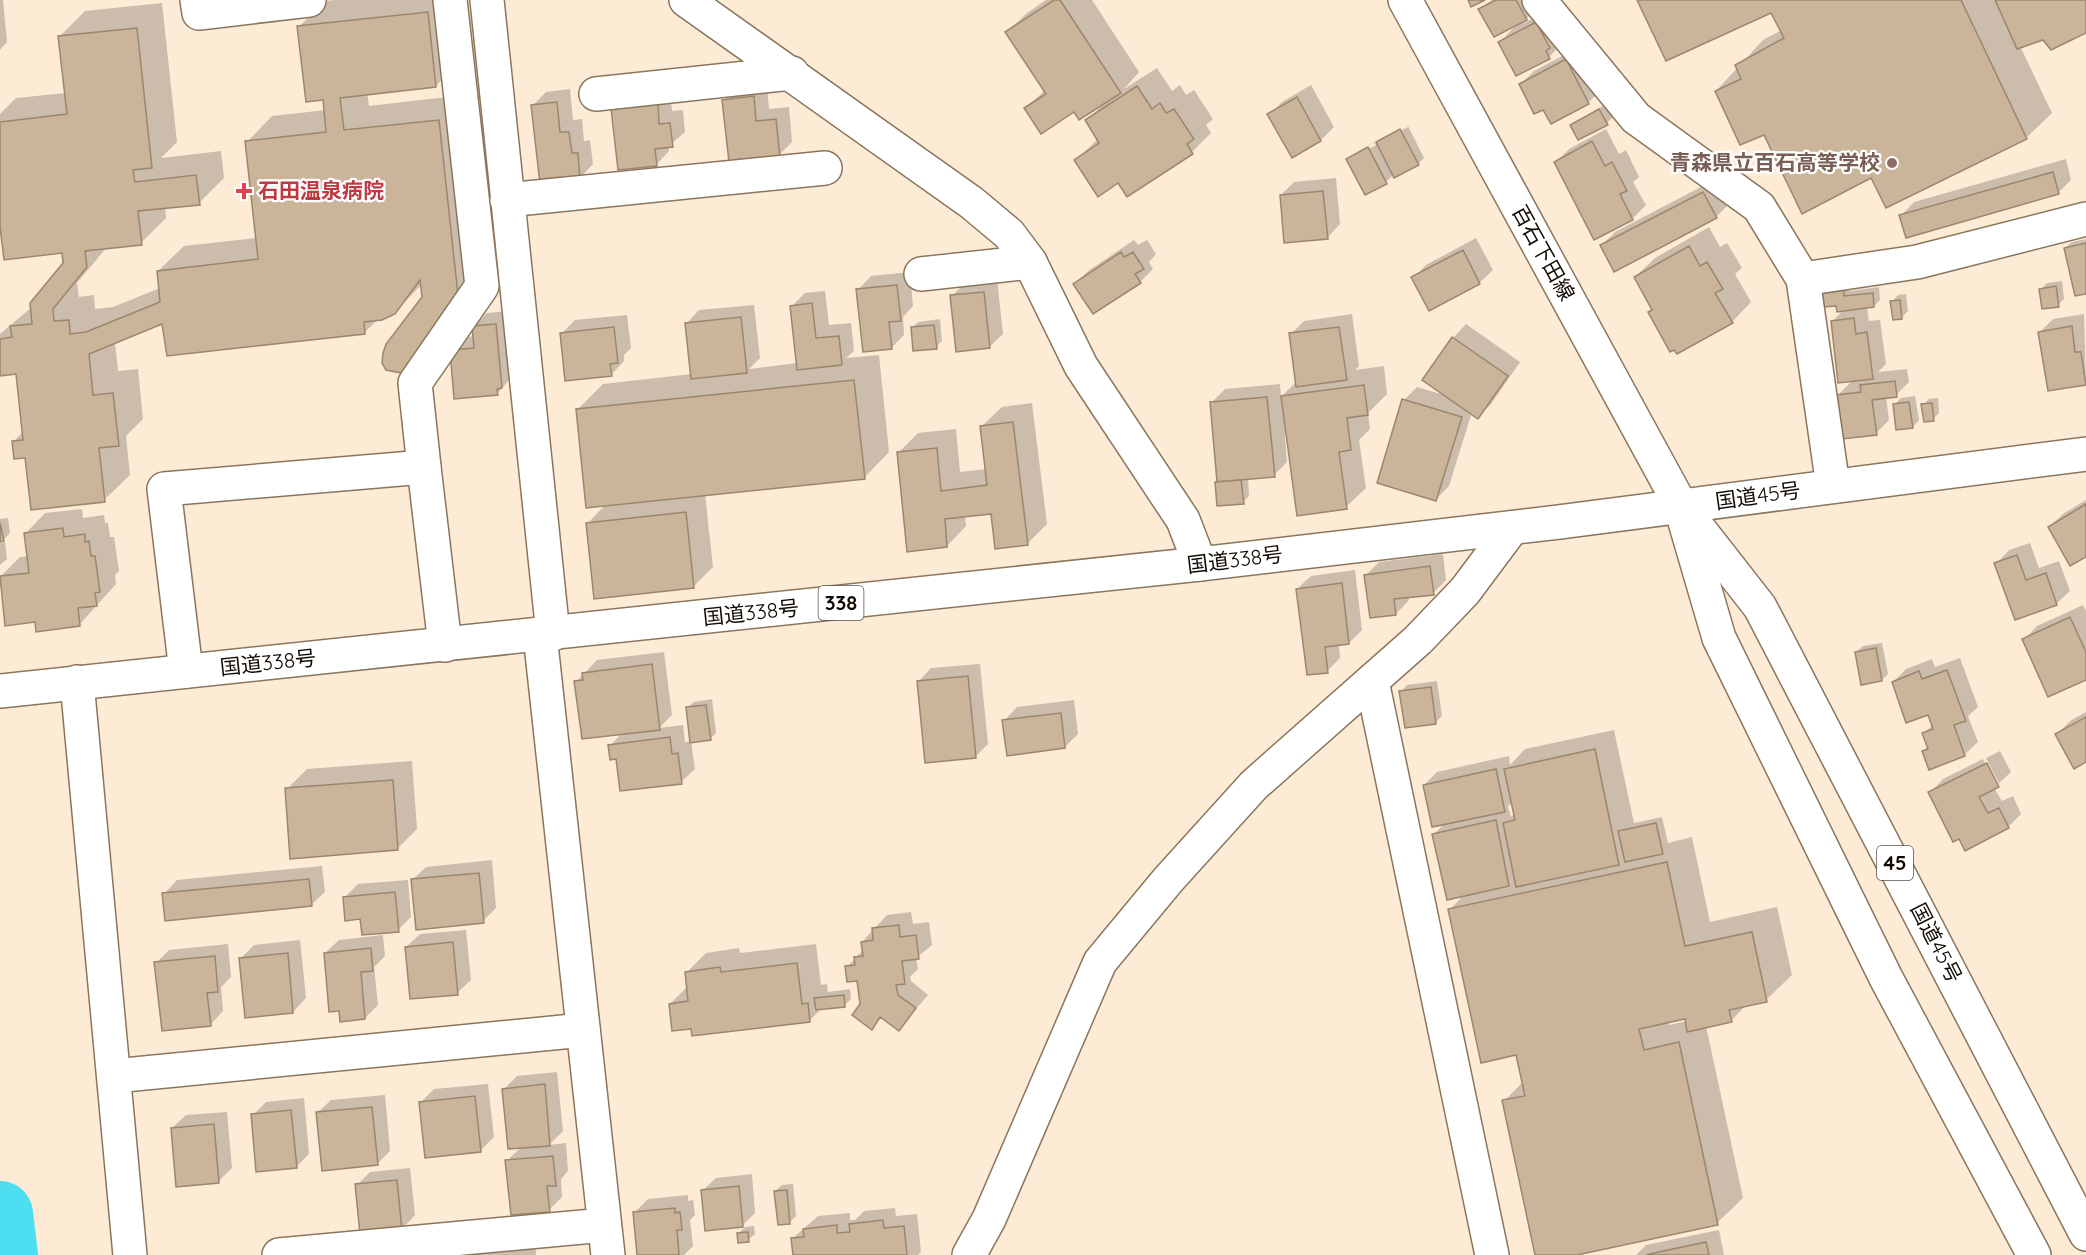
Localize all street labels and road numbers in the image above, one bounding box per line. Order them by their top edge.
street label: 百石下田線 [1507,200,1581,305]
street label: 国道45号 [1714,476,1802,514]
street label: 国道338号 [1185,540,1284,578]
road number: 338 [818,586,864,620]
street label: 国道338号 [702,594,800,630]
street label: 国道338号 [219,644,317,680]
road number: 45 [1877,846,1913,880]
street label: 国道45号 [1906,898,1968,987]

